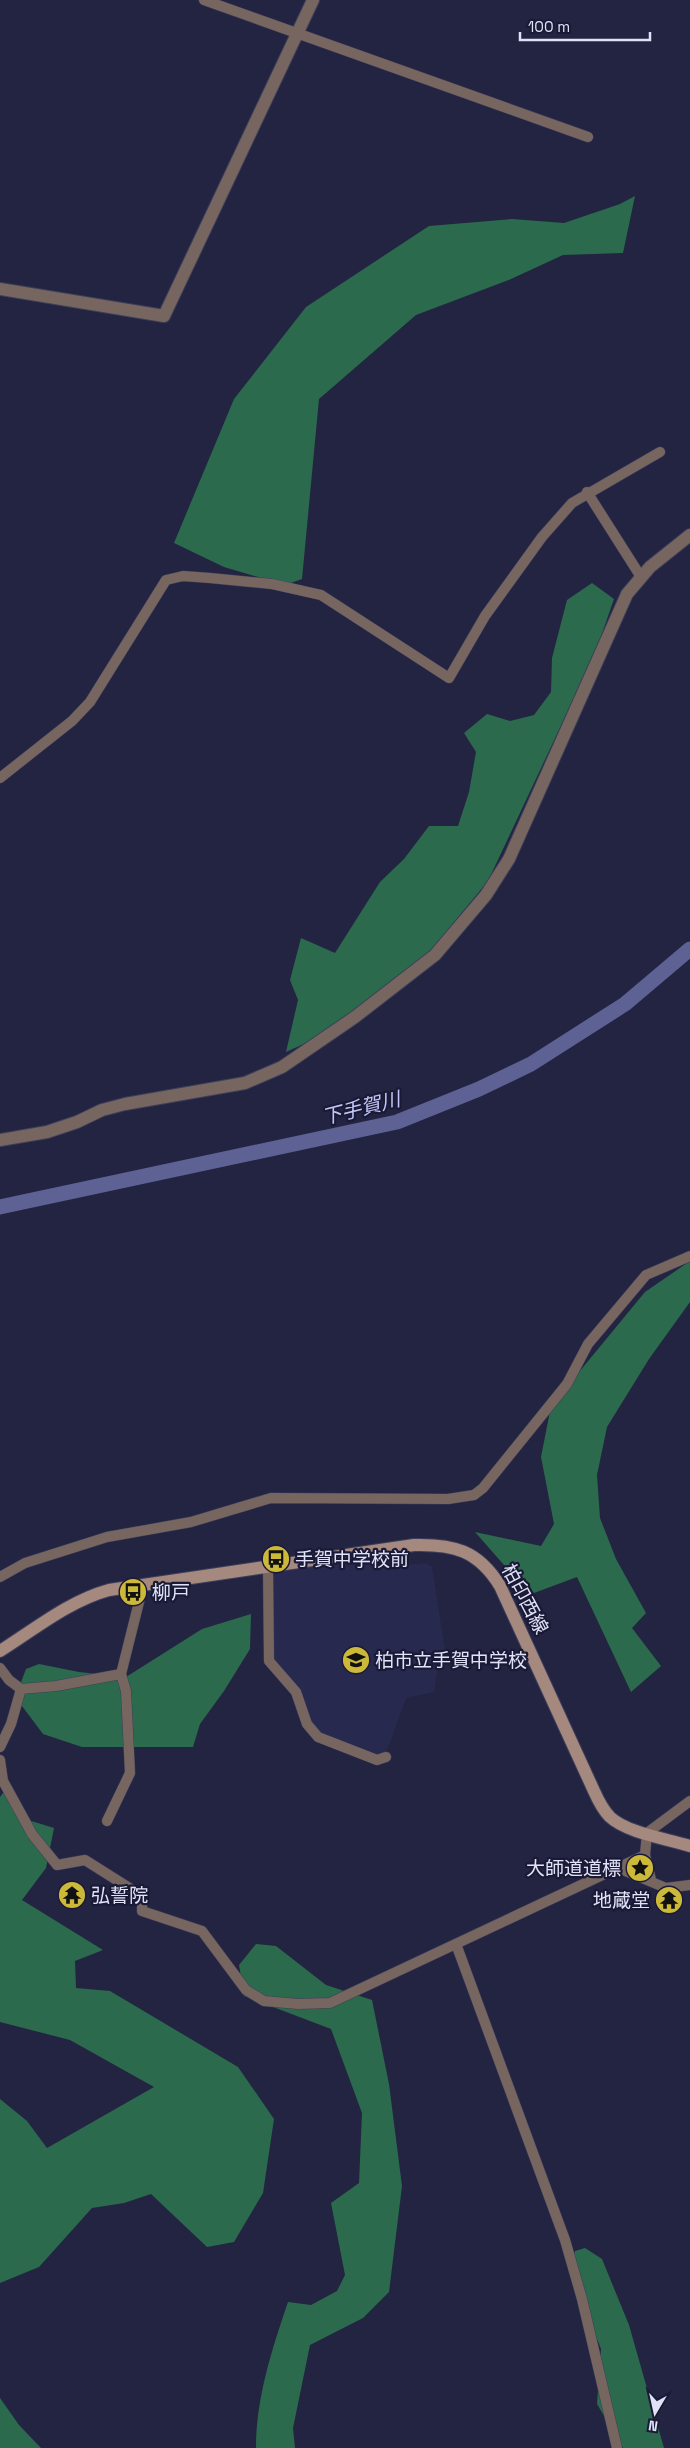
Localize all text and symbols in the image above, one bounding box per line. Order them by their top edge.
scale bar [520,10,650,42]
text: 100 m [528,17,570,36]
water label: 下手賀川 [319,1085,405,1130]
bus stop icon: 手賀中学校前 [261,1544,291,1574]
place label: 手賀中学校前 [295,1547,409,1572]
street label: 柏印西線 [496,1560,554,1638]
bus stop icon: 柳戸 [118,1577,148,1607]
place label: 柳戸 [152,1580,190,1605]
school or university icon: 柏市立手賀中学校 [341,1645,371,1675]
place label: 柏市立手賀中学校 [375,1648,527,1673]
place icon: 大師道道標 [625,1853,655,1883]
place label: 大師道道標 [526,1856,621,1881]
temple icon: 弘誓院 [57,1880,87,1910]
place label: 弘誓院 [91,1883,148,1908]
temple icon: 地蔵堂 [654,1885,684,1915]
place label: 地蔵堂 [593,1888,650,1913]
north arrow [630,2388,680,2438]
text: N [647,2416,659,2435]

